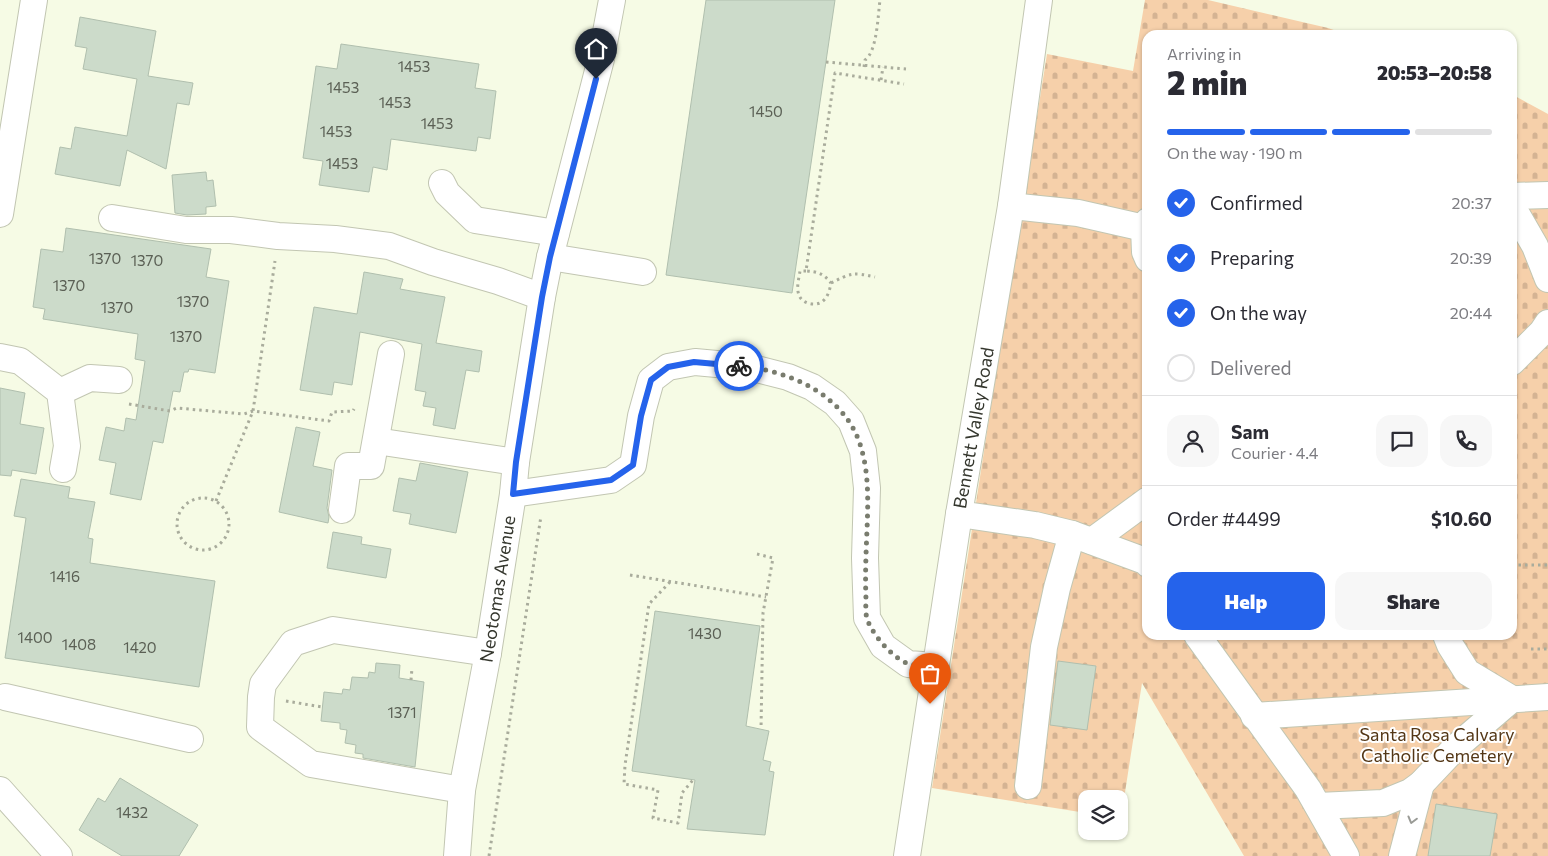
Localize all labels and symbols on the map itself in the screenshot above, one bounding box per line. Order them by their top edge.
pin [575,28,617,79]
house number: 1453 [398,57,430,75]
house number: 1453 [327,78,359,96]
house number: 1453 [379,93,411,111]
house number: 1450 [749,102,783,120]
house number: 1453 [421,114,453,132]
house number: 1453 [320,122,352,140]
house number: 1453 [326,154,358,172]
house number: 1370 [89,249,121,267]
house number: 1370 [131,251,163,269]
house number: 1370 [53,276,85,294]
house number: 1370 [177,292,209,310]
house number: 1370 [101,298,133,316]
house number: 1370 [170,327,202,345]
courier [714,341,764,391]
street label: Bennett Valley Road [948,345,998,510]
street label: Neotomas Avenue [475,514,519,664]
house number: 1416 [50,567,80,585]
house number: 1430 [688,624,722,642]
house number: 1400 [18,628,53,646]
house number: 1408 [62,635,96,653]
house number: 1420 [123,638,157,656]
pin [909,653,951,704]
house number: 1371 [387,703,417,721]
park label: Santa Rosa Calvary Catholic Cemetery [1360,723,1514,766]
house number: 1432 [116,803,148,821]
one-way arrow [1407,816,1417,824]

